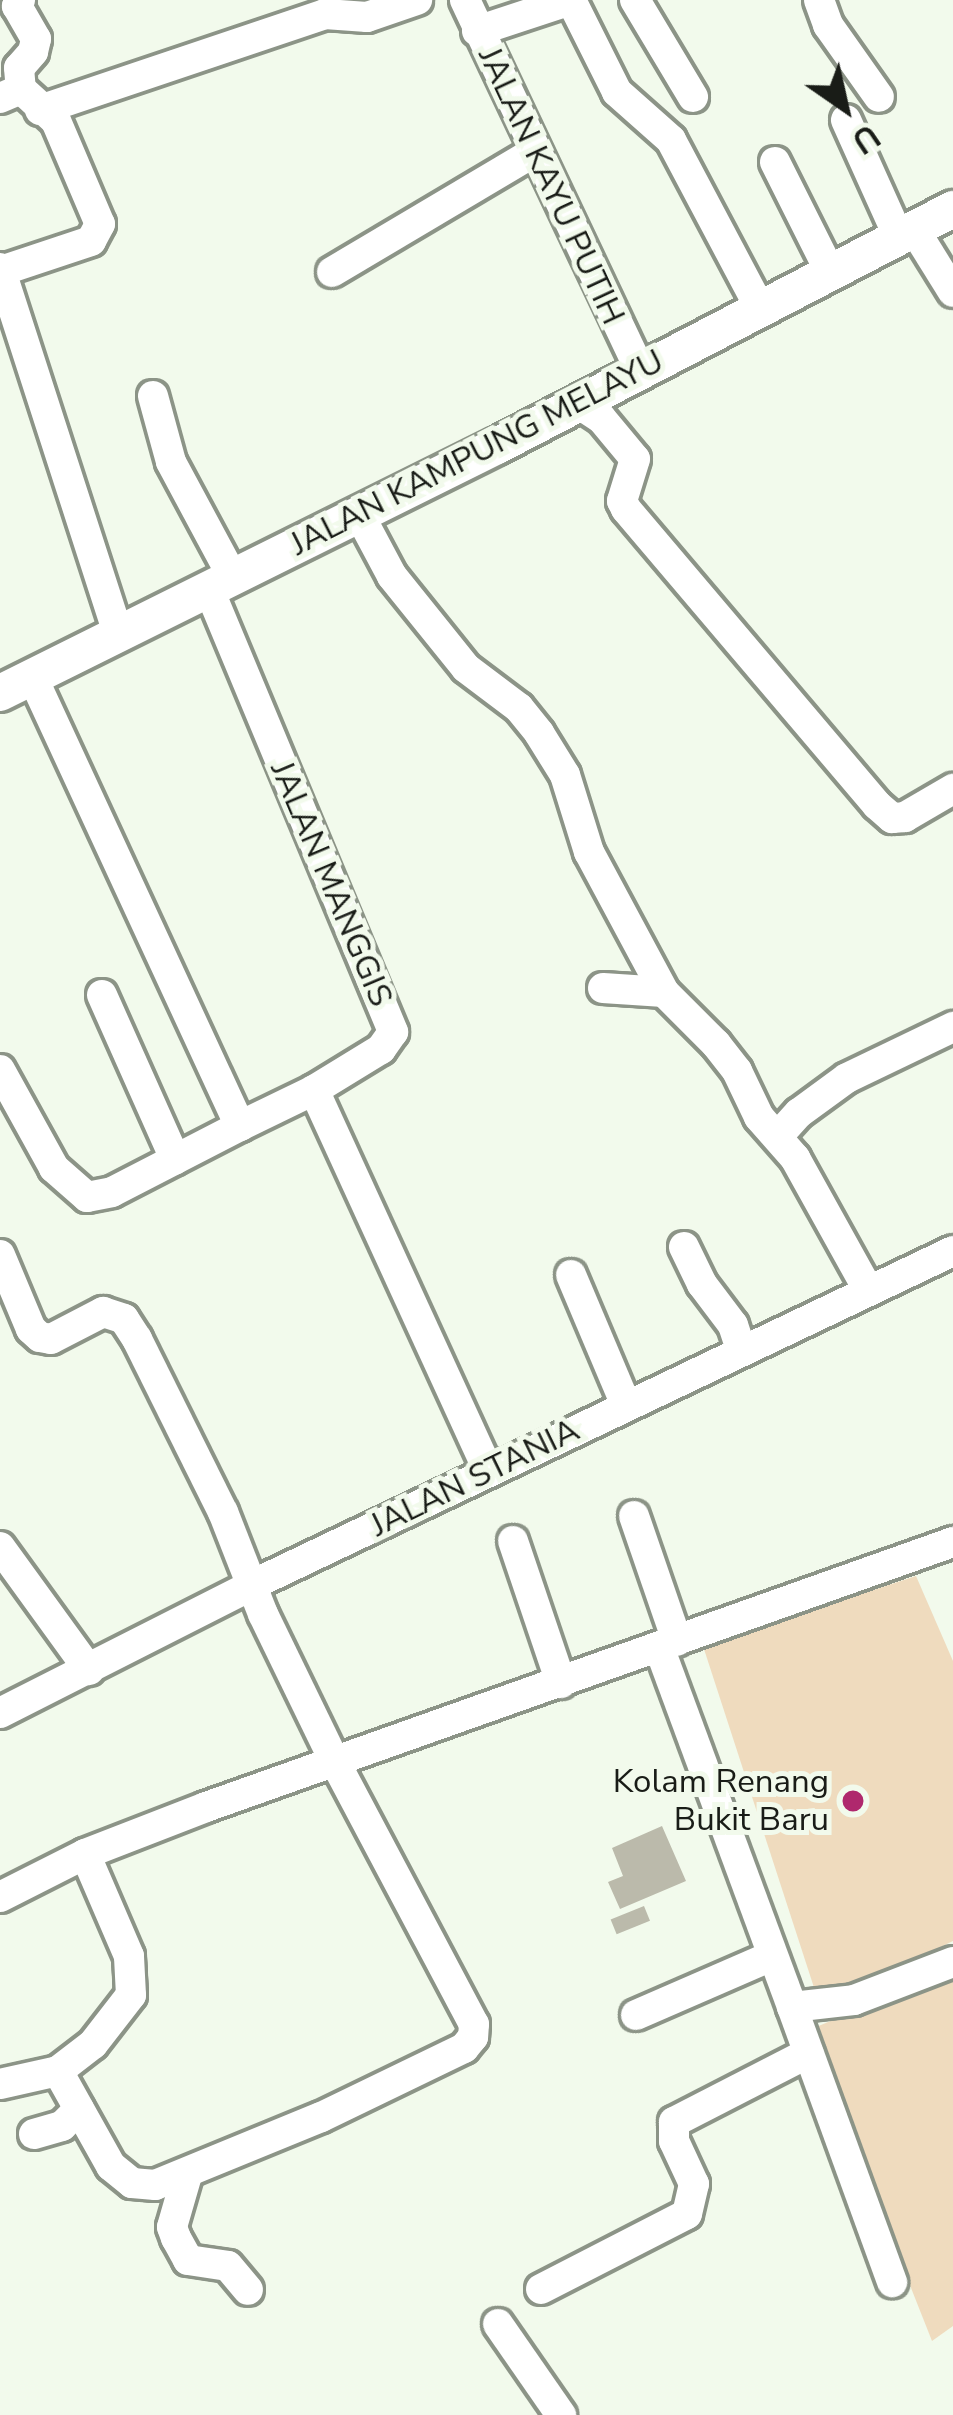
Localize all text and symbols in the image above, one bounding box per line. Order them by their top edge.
street label: JALAN KAYU PUTIH [469,41,633,331]
north arrow [785,48,905,168]
text: U [843,113,888,164]
street label: JALAN KAMPUNG MELAYU [284,342,670,564]
street label: JALAN MANGGIS [262,756,400,1012]
street label: JALAN STANIA [364,1410,586,1546]
place label: Kolam Renang Bukit Baru [613,1762,829,1840]
marker: Kolam Renang Bukit Baru [840,1788,866,1814]

